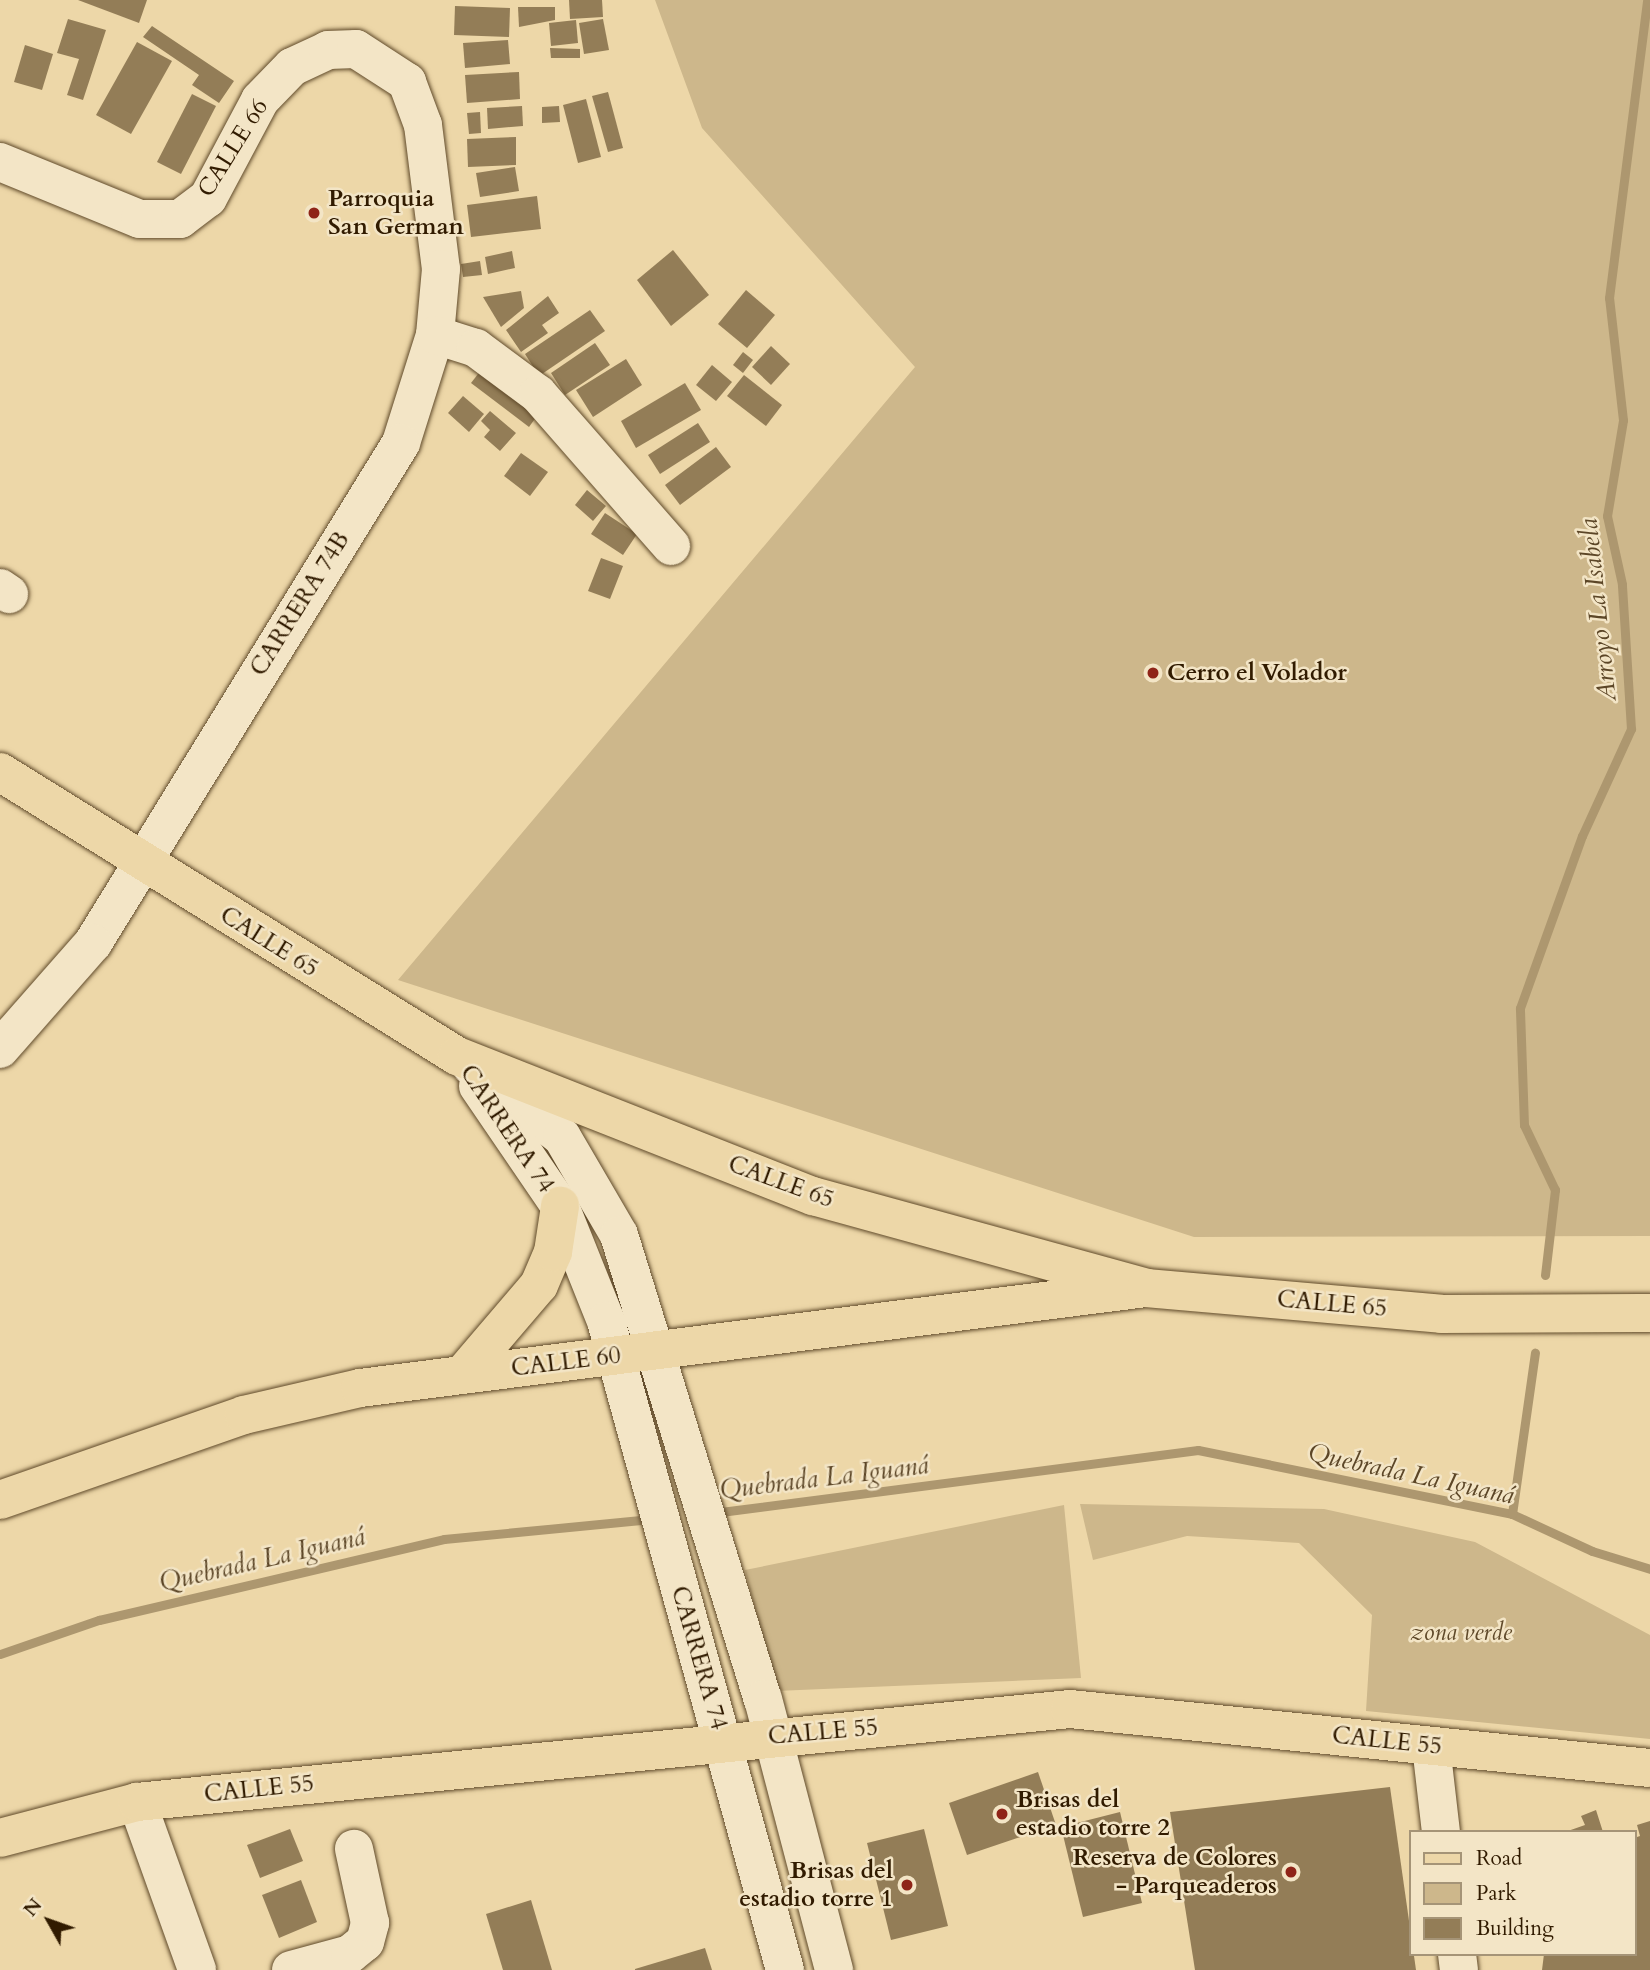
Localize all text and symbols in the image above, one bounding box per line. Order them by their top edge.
street label: CALLE 66 [192,94,274,202]
place label: Parroquia San German [328,185,464,241]
marker: Parroquia San German [306,205,322,221]
water label: Arroyo La Isabela [1573,517,1623,703]
street label: CARRERA 74B [244,527,356,681]
place label: Cerro el Volador [1167,659,1347,687]
marker: Cerro el Volador [1145,665,1161,681]
street label: CALLE 65 [215,901,323,983]
street label: CARRERA 74 [454,1060,560,1198]
street label: CALLE 65 [724,1150,838,1214]
street label: CALLE 65 [1276,1285,1388,1323]
street label: CALLE 60 [510,1341,622,1383]
water label: Quebrada La Iguaná [1305,1437,1517,1511]
water label: Quebrada La Iguaná [718,1450,930,1506]
water label: Quebrada La Iguaná [156,1521,368,1599]
street label: CARRERA 74 [665,1583,733,1733]
park label: zona verde [1410,1619,1512,1647]
street label: CALLE 55 [767,1713,879,1751]
street label: CALLE 55 [1331,1721,1443,1761]
street label: CALLE 55 [203,1769,315,1809]
place label: Brisas del estadio torre 2 [1016,1786,1170,1842]
marker: Brisas del estadio torre 2 [994,1806,1010,1822]
legend [1408,1830,1636,1956]
place label: Reserva de Colores - Parqueaderos [1073,1844,1277,1900]
text: Road [1476,1844,1522,1873]
place label: Brisas del estadio torre 1 [739,1857,893,1913]
marker: Reserva de Colores - Parqueaderos [1283,1864,1299,1880]
marker: Brisas del estadio torre 1 [899,1877,915,1893]
text: Park [1476,1879,1516,1908]
north arrow [14,1886,84,1956]
text: N [18,1893,48,1922]
text: Building [1476,1914,1554,1943]

